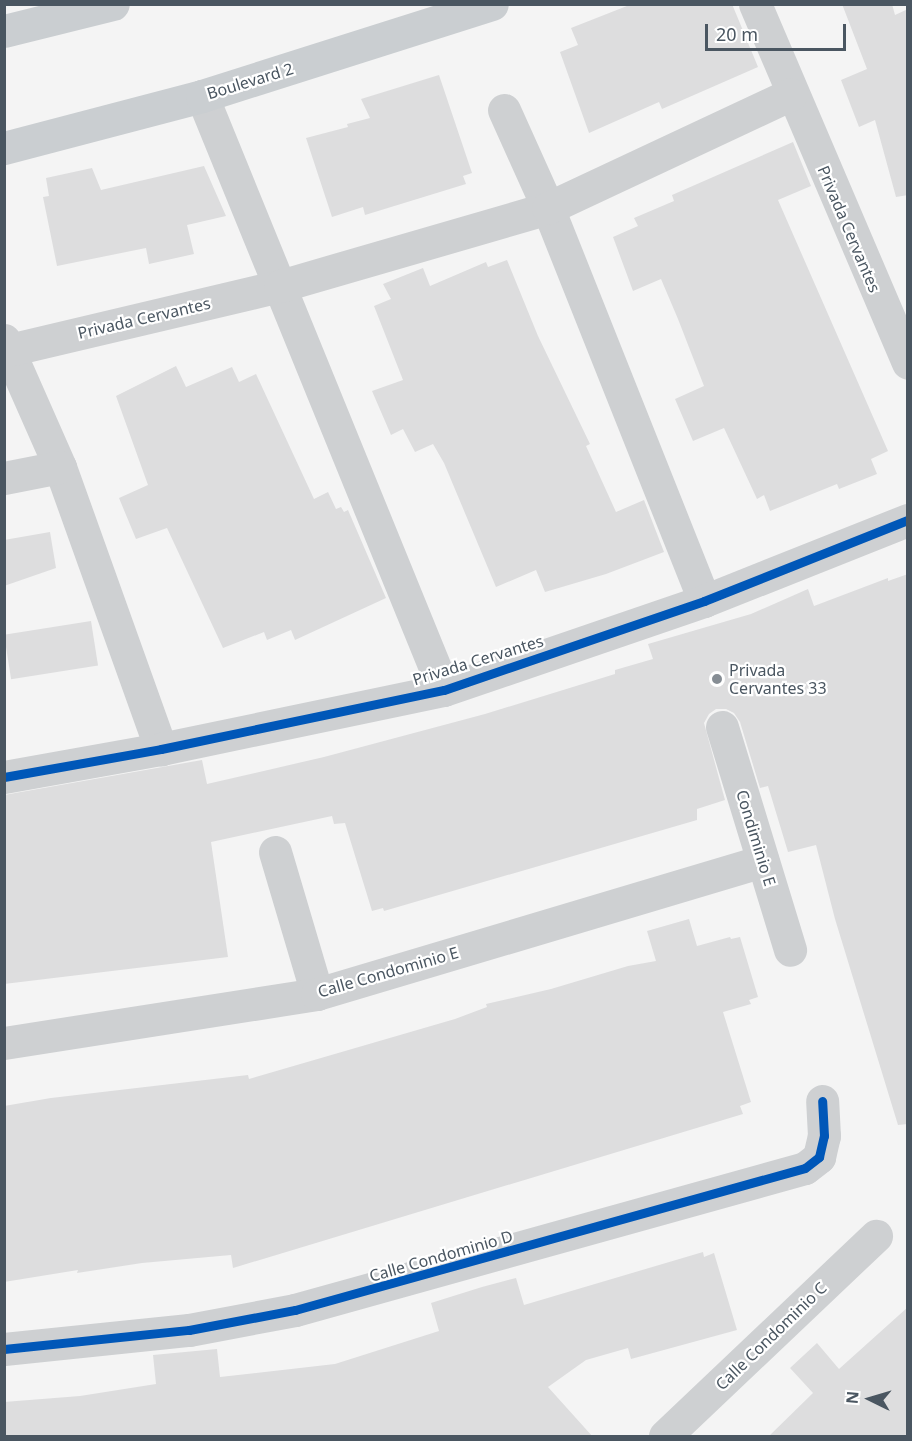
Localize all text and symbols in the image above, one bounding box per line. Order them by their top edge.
scale bar [708,12,849,50]
text: 20 m [716,22,758,46]
street label: Boulevard 2 [204,59,296,103]
street label: Privada Cervantes [814,163,884,295]
street label: Privada Cervantes [76,293,212,343]
street label: Privada Cervantes [410,631,546,689]
place label: Privada Cervantes 33 [729,660,827,698]
marker: Privada Cervantes 33 [710,672,724,686]
street label: Condiminio E [732,788,780,888]
street label: Calle Condominio E [315,943,461,1001]
street label: Calle Condominio D [367,1226,515,1286]
street label: Calle Condominio C [712,1278,830,1394]
north arrow [840,1369,900,1429]
text: N [841,1390,864,1405]

